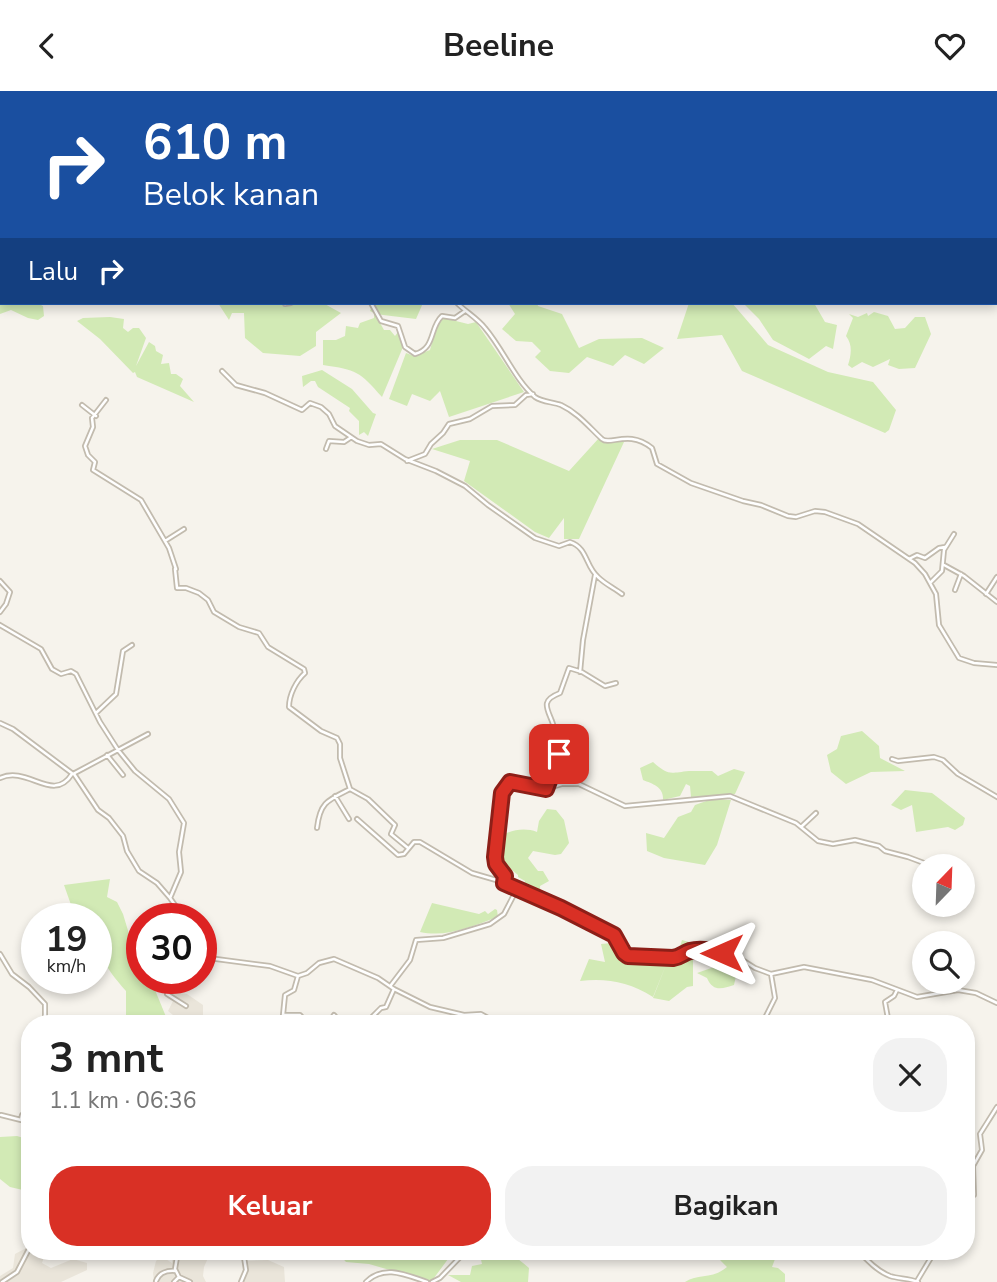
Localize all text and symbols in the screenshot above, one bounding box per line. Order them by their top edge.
text: Beeline [443,24,554,67]
icon: back [28,27,66,65]
icon: heart [931,27,969,65]
text: 610 m [143,109,287,176]
icon: right [28,119,119,210]
text: Belok kanan [143,173,319,216]
icon: right [92,252,130,290]
text: Lalu [28,254,78,289]
pin [529,724,589,784]
icon: arrive [540,735,578,773]
north arrow [912,854,975,917]
map controls [912,854,975,994]
speed limit sign: 30 [126,903,217,994]
text: 19 [45,916,88,963]
position arrow [685,916,759,990]
button: search [912,931,975,994]
text: km/h [47,954,86,978]
text: 3 mnt [49,1030,163,1087]
button: close [873,1038,947,1112]
text: 1.1 km · 06:36 [49,1085,196,1116]
button: Keluar [49,1166,491,1246]
button: Bagikan [505,1166,947,1246]

